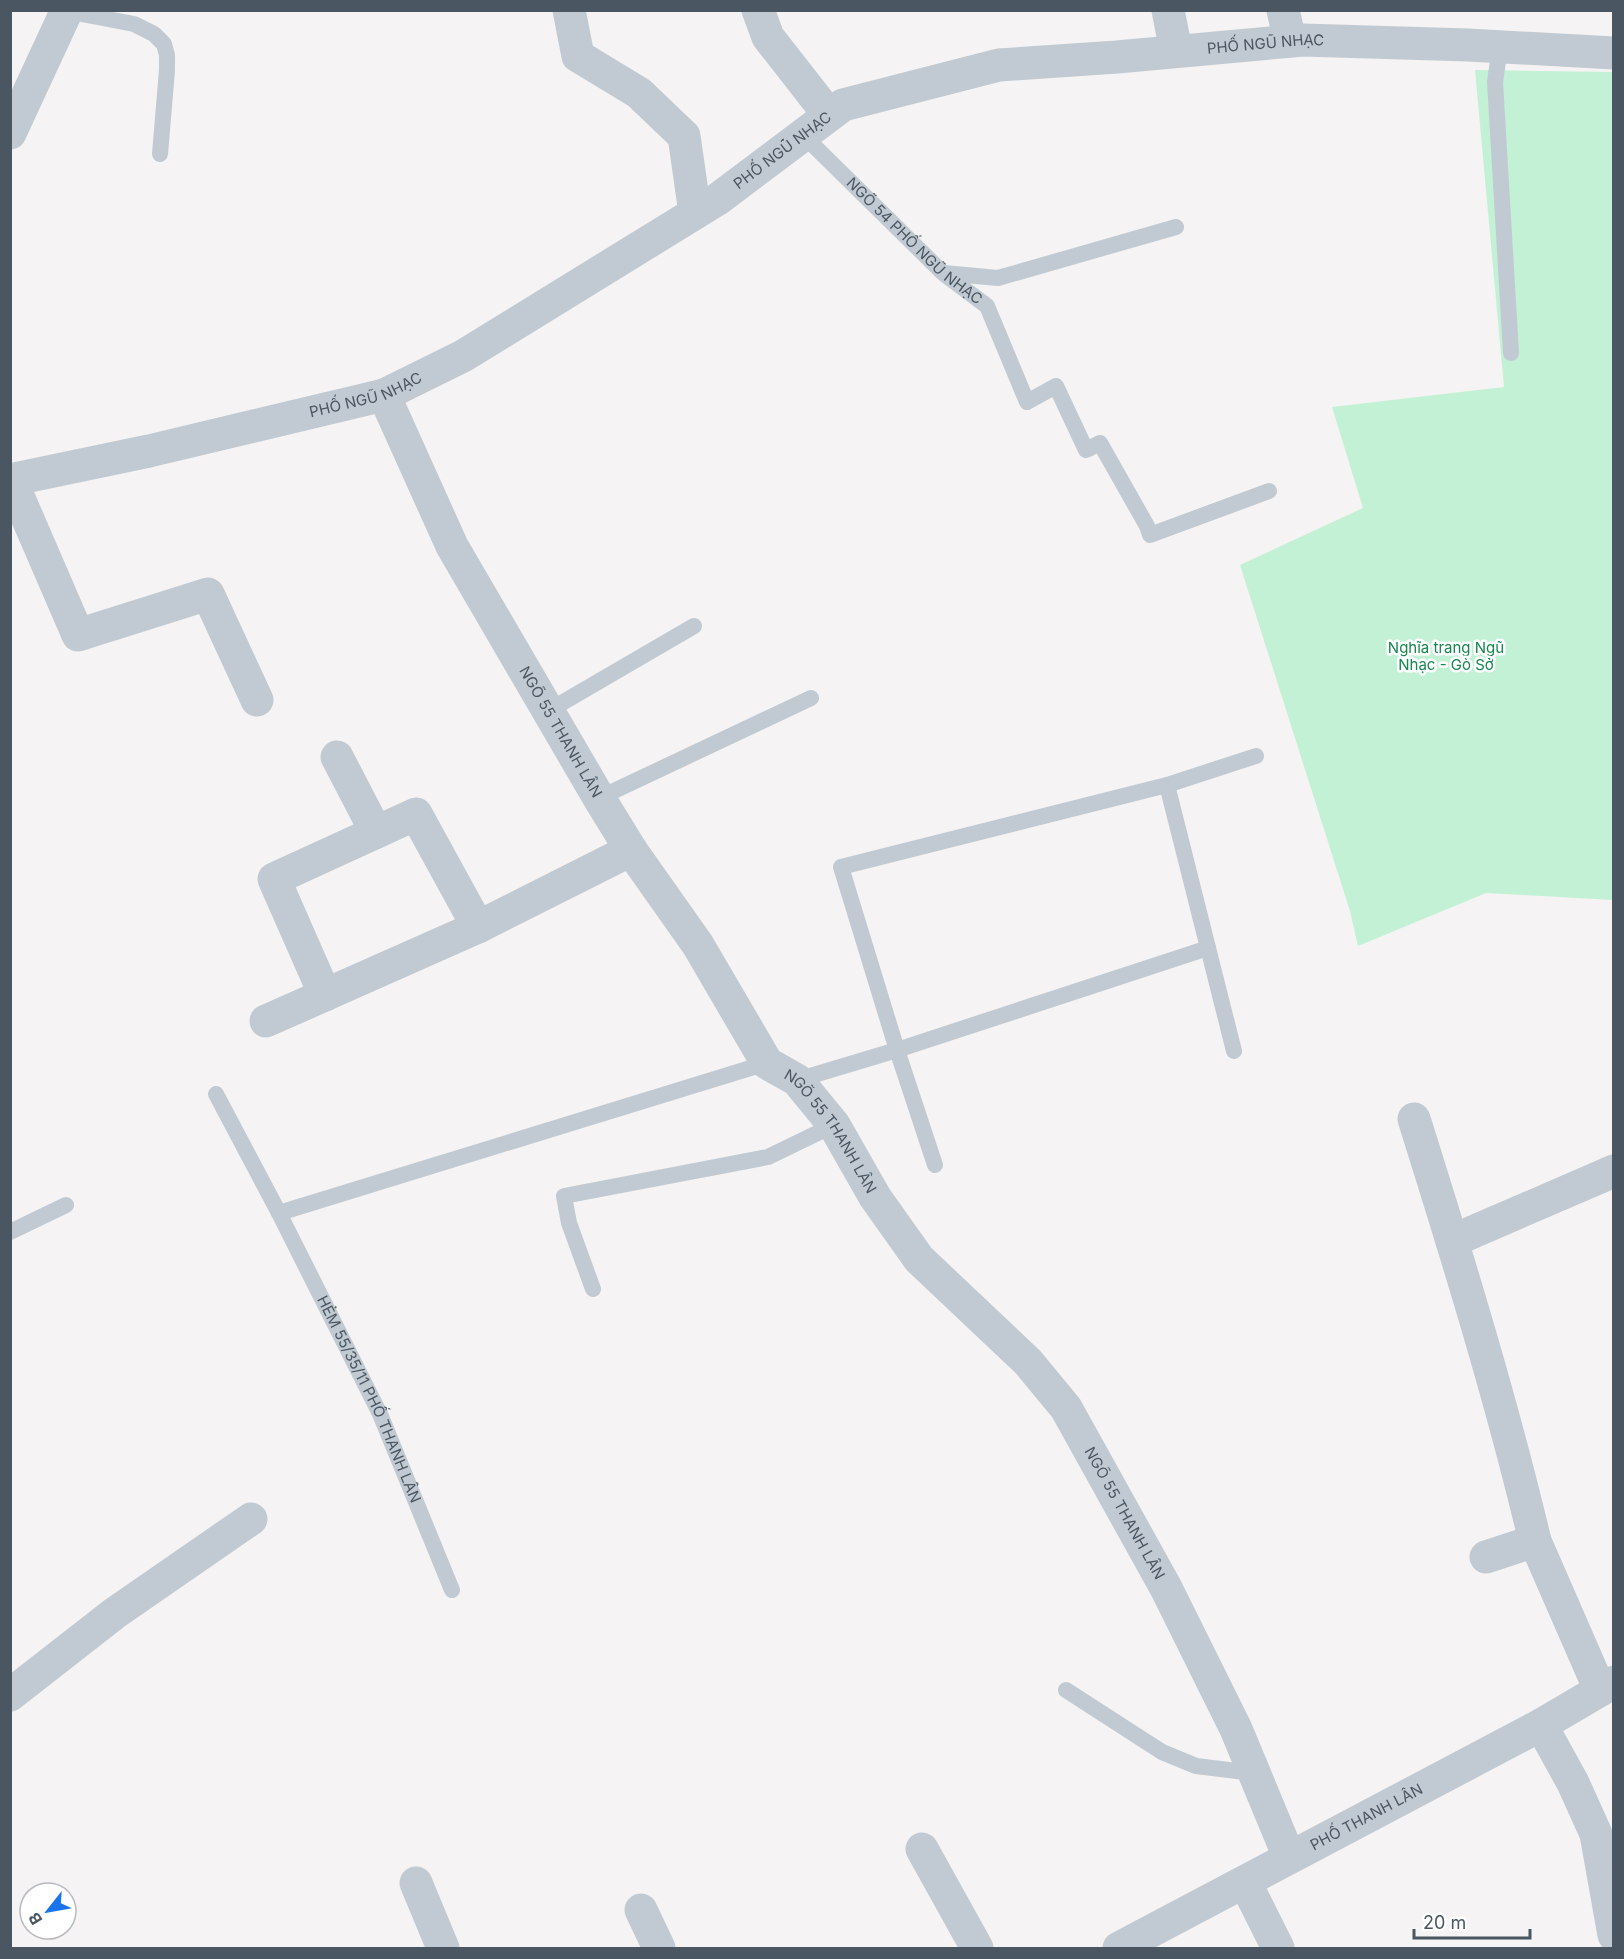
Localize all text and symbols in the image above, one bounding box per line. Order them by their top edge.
street label: PHỐ NGŨ NHẠC [1206,30,1325,58]
street label: PHỐ NGŨ NHẠC [730,107,835,193]
street label: NGÕ 54 PHỐ NGŨ NHẠC [843,173,987,308]
street label: PHỐ NGŨ NHẠC [307,368,425,421]
park label: Nghĩa trang Ngũ Nhạc - Gò Sở [1388,638,1504,674]
street label: NGÕ 55 THANH LÂN [515,663,607,801]
street label: NGÕ 55 THANH LÂN [781,1065,881,1197]
street label: HẺM 55/35/11 PHỐ THANH LÂN [313,1292,425,1506]
street label: NGÕ 55 THANH LÂN [1080,1443,1169,1583]
street label: PHỐ THANH LÂN [1307,1779,1426,1854]
north arrow [18,1881,78,1941]
scale bar [1414,1902,1530,1940]
text: B [24,1909,46,1928]
text: 20 m [1423,1912,1466,1933]

